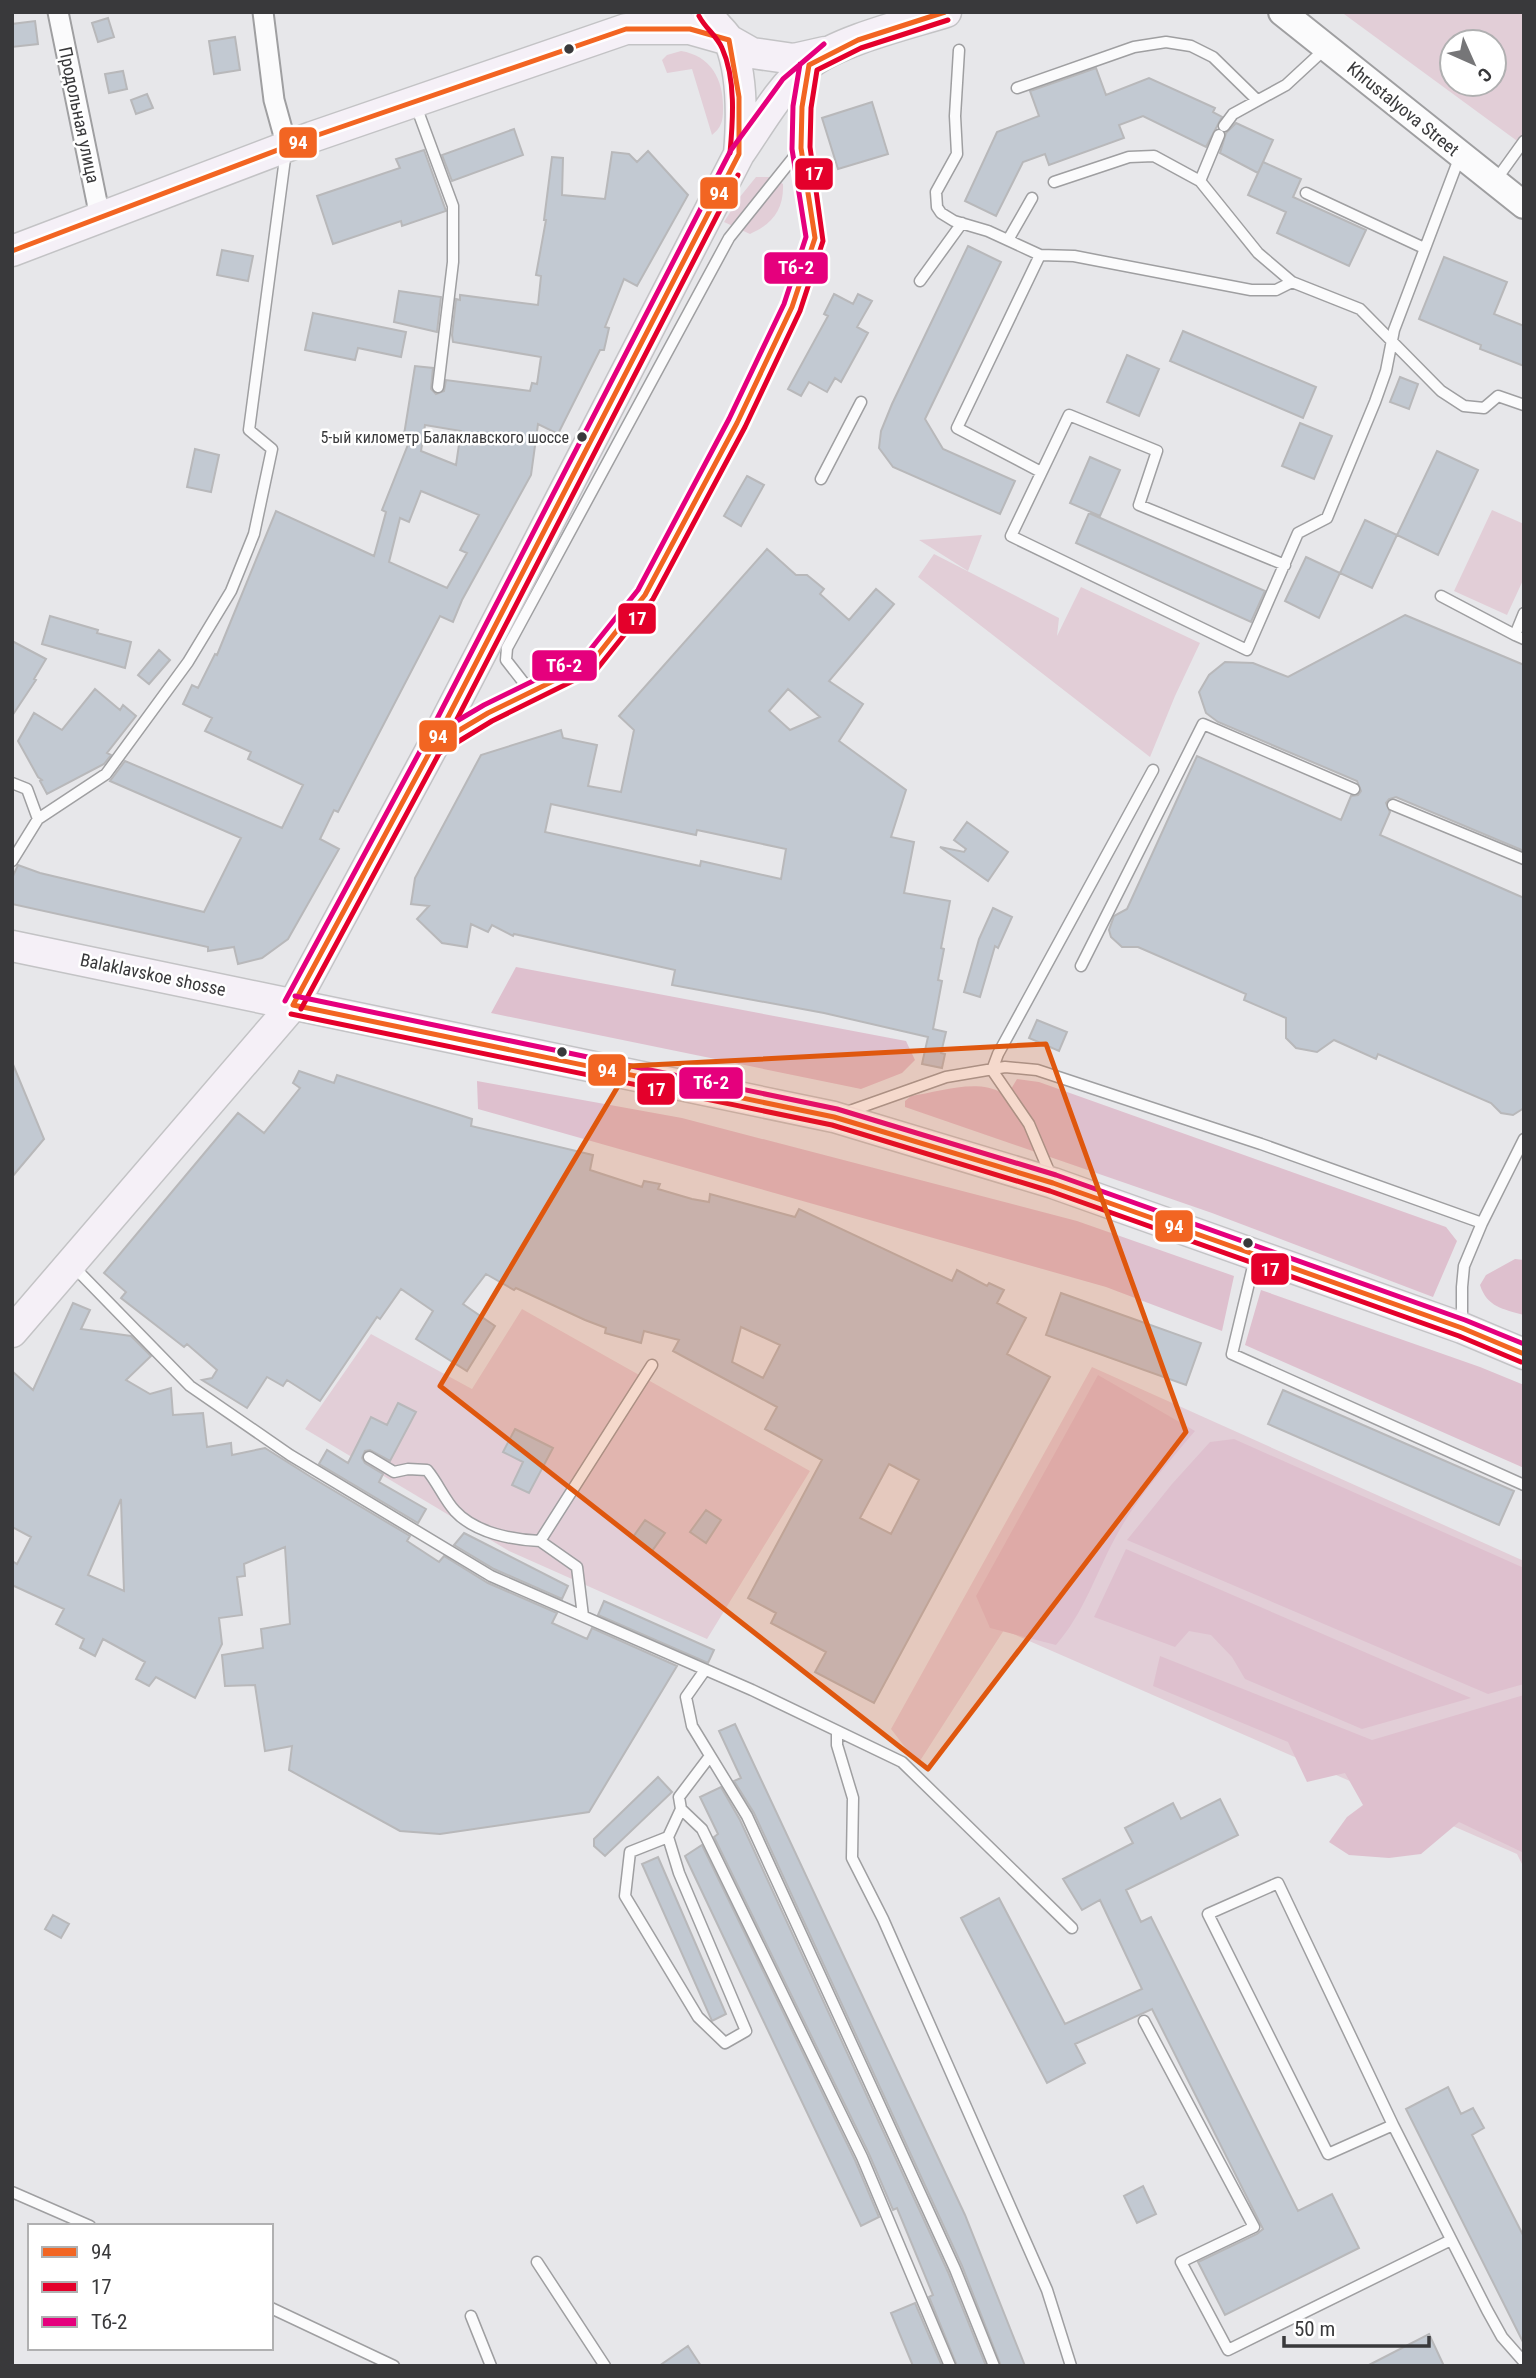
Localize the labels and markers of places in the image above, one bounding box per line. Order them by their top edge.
unlabelled marker [562,42,576,56]
place label: 5-ый километр Балаклавского шоссе [320,428,569,447]
marker: 5-ый километр Балаклавского шоссе [575,430,589,444]
unlabelled marker [555,1045,569,1059]
unlabelled marker [1241,1236,1255,1250]

